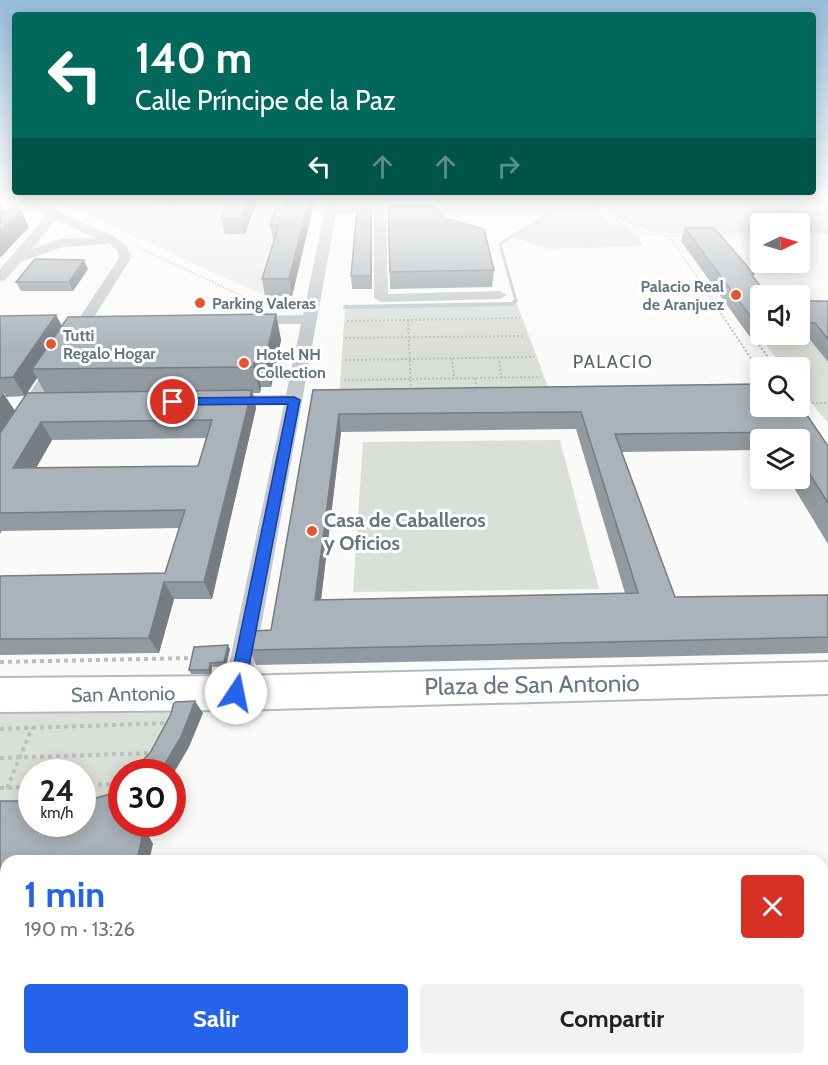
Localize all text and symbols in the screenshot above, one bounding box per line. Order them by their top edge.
text: 140 m [135,32,252,84]
icon: left [36,36,114,114]
text: Calle Príncipe de la Paz [135,84,396,117]
icon: left [303,150,336,183]
icon: ahead [366,150,399,183]
icon: ahead [429,150,462,183]
icon: right [492,150,525,183]
north arrow [750,213,810,273]
map controls [750,213,810,489]
place label: Palacio Real de Aranjuez [641,277,724,314]
button: sound [750,285,810,345]
marker: Palacio Real de Aranjuez [729,288,743,302]
place label: Parking Valeras [212,294,316,313]
marker: Parking Valeras [193,296,207,310]
place label: Tutti Regalo Hogar [63,326,156,363]
marker: Tutti Regalo Hogar [44,337,58,351]
place label: Hotel NH Collection [256,345,326,382]
district label: PALACIO [573,351,653,373]
marker: Hotel NH Collection [237,356,251,370]
button: search [750,357,810,417]
pin [147,376,198,427]
icon: arrive [156,385,189,418]
button: layers [750,429,810,489]
place label: Casa de Caballeros y Oficios [324,508,486,555]
marker: Casa de Caballeros y Oficios [305,524,319,538]
position arrow [204,661,268,725]
street label: Plaza de San Antonio [424,668,640,701]
street label: San Antonio [71,681,175,707]
speed limit sign: 30 [108,759,186,837]
text: 24 [40,772,74,809]
text: km/h [41,804,73,822]
text: 1 min [24,872,105,916]
button: close [741,875,804,938]
text: 190 m · 13:26 [24,917,135,941]
button: Salir [24,984,408,1053]
button: Compartir [420,984,804,1053]

